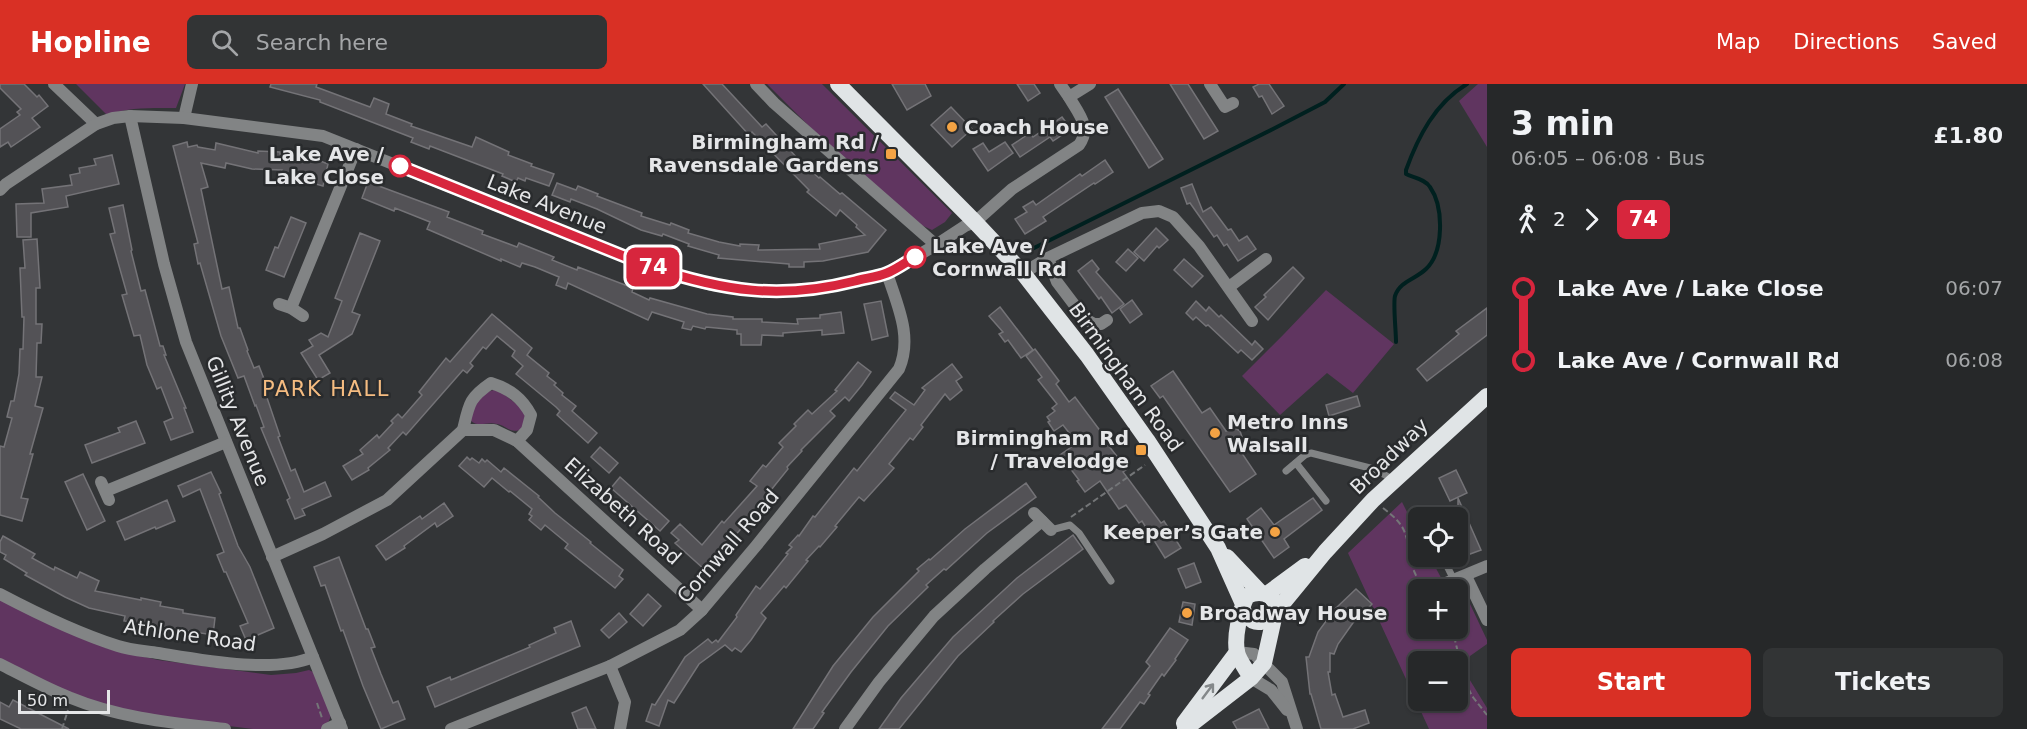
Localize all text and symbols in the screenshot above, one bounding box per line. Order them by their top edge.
search box [187,15,607,69]
text: Hopline [30,26,151,59]
icon: search [208,26,241,59]
text: Search here [256,30,388,55]
text: Map [1716,30,1760,54]
text: Directions [1793,30,1899,54]
text: Saved [1932,30,1997,54]
text: 3 min [1511,104,1615,143]
place label: Coach House [964,115,1109,139]
marker: Coach House [945,120,959,134]
text: £1.80 [1933,123,2003,148]
place label: Birmingham Rd / Ravensdale Gardens [648,130,880,177]
place label: Lake Ave / Lake Close [264,142,385,189]
text: 06:05 – 06:08 · Bus [1511,146,1705,170]
marker: Birmingham Rd / Ravensdale Gardens [884,147,898,161]
marker: Lake Ave / Lake Close [389,155,411,177]
street label: Lake Avenue [484,169,610,239]
icon: walk [1511,203,1544,236]
icon: forward [1575,203,1608,236]
text: 2 [1553,207,1566,231]
text: 74 [1629,207,1658,231]
place label: Lake Ave / Cornwall Rd [932,234,1067,281]
marker: Lake Ave / Cornwall Rd [904,246,926,268]
line badge: 74 [626,248,680,286]
text: 74 [638,255,668,279]
text: Lake Ave / Lake Close [1557,276,1824,301]
text: 06:07 [1945,276,2003,300]
street label: Birmingham Road [1064,298,1188,456]
text: Lake Ave / Cornwall Rd [1557,348,1840,373]
text: 06:08 [1945,348,2003,372]
street label: Gillity Avenue [201,352,275,490]
district label: PARK HALL [262,377,390,401]
place label: Metro Inns Walsall [1227,410,1348,457]
street label: Broadway [1345,413,1433,499]
place label: Birmingham Rd / Travelodge [956,426,1129,473]
marker: Metro Inns Walsall [1208,426,1222,440]
marker: Birmingham Rd / Travelodge [1134,443,1148,457]
street label: Elizabeth Road [560,452,686,570]
street label: Cornwall Road [672,484,784,608]
map controls [1408,507,1468,711]
button: locate [1408,507,1468,567]
place label: Keeper’s Gate [1103,520,1263,544]
marker: Keeper’s Gate [1268,525,1282,539]
button: + [1408,579,1468,639]
place label: Broadway House [1199,601,1387,625]
marker: Broadway House [1180,606,1194,620]
street label: Athlone Road [122,614,258,656]
button: Start [1511,648,1751,717]
button: Tickets [1763,648,2003,717]
button: − [1408,651,1468,711]
one-way arrow [1202,683,1215,699]
scale bar [18,687,110,714]
text: 50 m [27,691,68,710]

